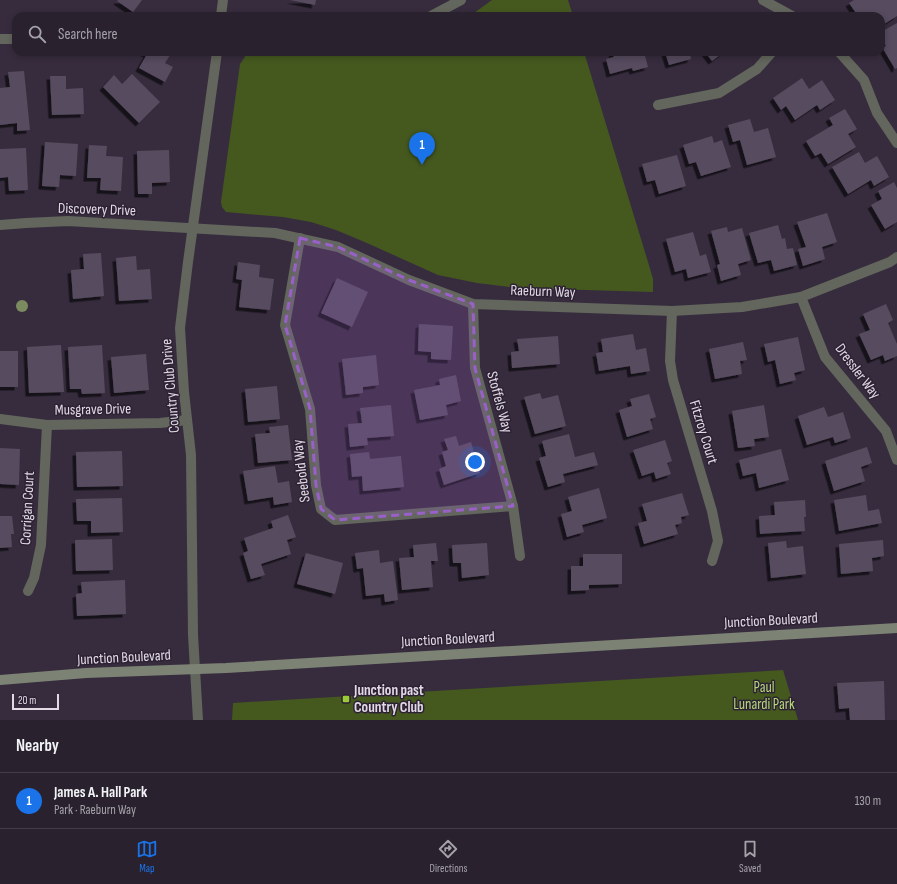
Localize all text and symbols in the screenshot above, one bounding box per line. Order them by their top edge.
search box [12,12,885,56]
icon: search [26,23,48,45]
text: Search here [58,25,118,44]
pin: 1 [409,132,435,165]
street label: Discovery Drive [58,199,136,220]
street label: Raeburn Way [510,281,576,302]
street label: Country Club Drive [157,338,184,434]
street label: Dressler Way [831,340,885,403]
street label: Stoffels Way [482,369,517,435]
street label: Fitzroy Court [685,398,722,467]
street label: Musgrave Drive [55,399,131,420]
street label: Seebold Way [288,438,315,503]
your location [465,452,485,472]
street label: Corrigan Court [16,470,39,545]
street label: Junction Boulevard [723,609,818,632]
street label: Junction Boulevard [400,628,495,651]
street label: Junction Boulevard [76,646,171,669]
park label: Paul Lunardi Park [733,678,795,714]
place label: Junction past Country Club [353,681,424,717]
scale bar [12,692,59,711]
text: 20 m [18,694,36,707]
marker: Junction past Country Club [341,694,351,704]
text: Nearby [16,736,59,756]
text: James A. Hall Park [54,783,147,802]
text: 1 [26,793,32,809]
text: 130 m [855,793,881,809]
text: Park · Raeburn Way [54,802,136,818]
tab: Map [136,838,158,875]
tab: Directions [430,838,467,875]
tab: Saved [739,838,761,875]

